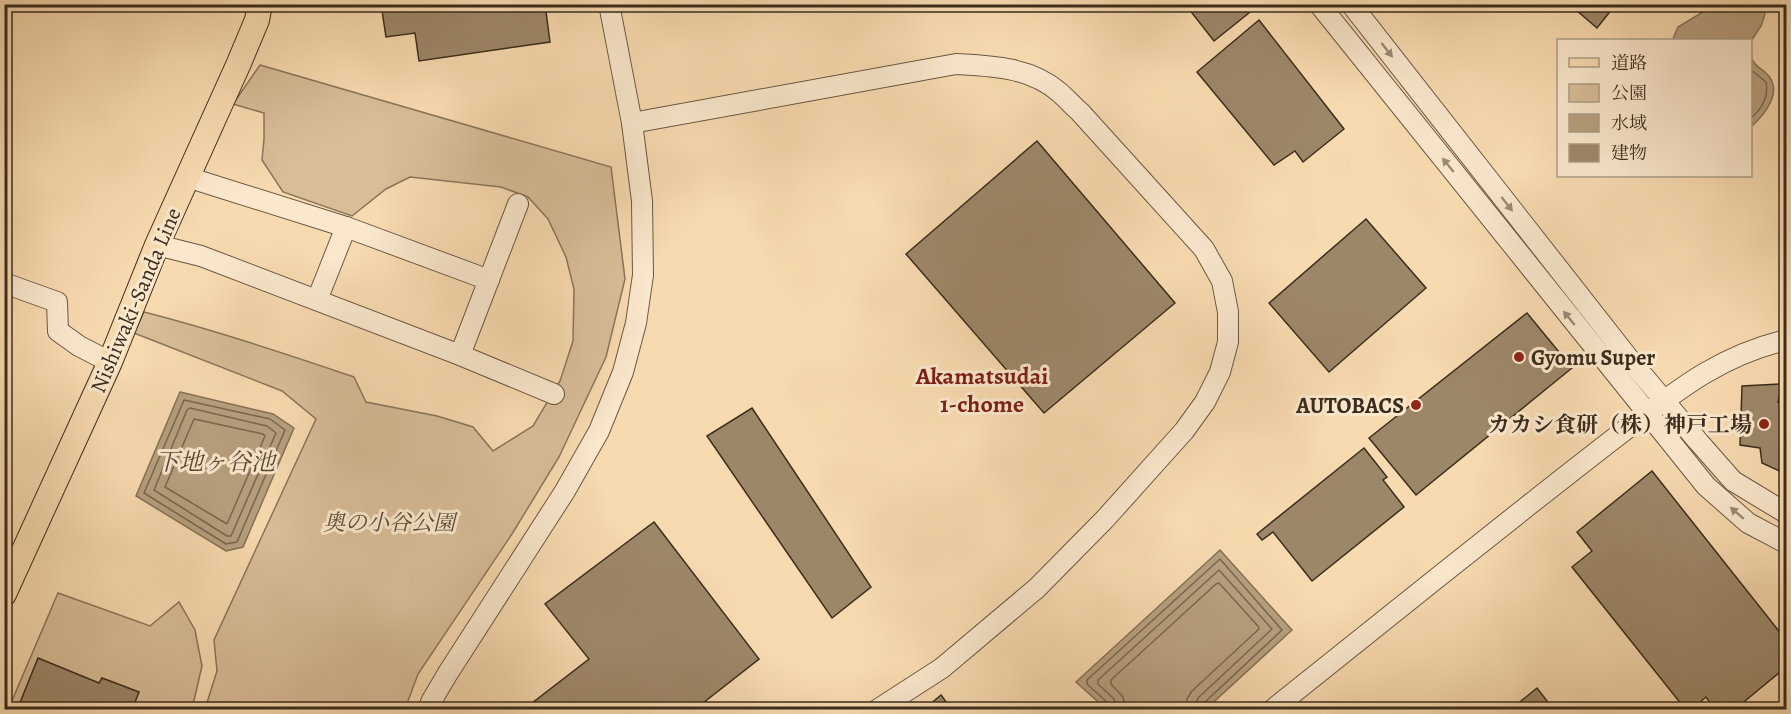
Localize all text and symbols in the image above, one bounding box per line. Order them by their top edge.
legend [1557,39,1752,177]
one-way arrow [1380,43,1392,58]
text: 道路 [1611,51,1647,75]
text: 公園 [1611,81,1647,105]
text: 水域 [1611,111,1647,135]
text: 建物 [1611,141,1647,165]
one-way arrow [1441,157,1454,173]
one-way arrow [1501,196,1514,212]
street label: Nishiwaki-Sanda Line [83,203,189,398]
one-way arrow [1564,310,1576,325]
place label: Gyomu Super [1531,343,1655,373]
marker: Gyomu Super [1512,350,1526,364]
district label: Akamatsudai 1-chome [915,360,1048,420]
place label: AUTOBACS [1295,391,1404,421]
marker: AUTOBACS [1409,398,1423,412]
place label: カカシ食研（株）神戸工場 [1488,410,1752,440]
marker: カカシ食研（株）神戸工場 [1757,417,1771,431]
water label: 下地ヶ谷池 [155,446,278,478]
one-way arrow [1730,507,1745,520]
park label: 奥の小谷公園 [323,508,458,538]

